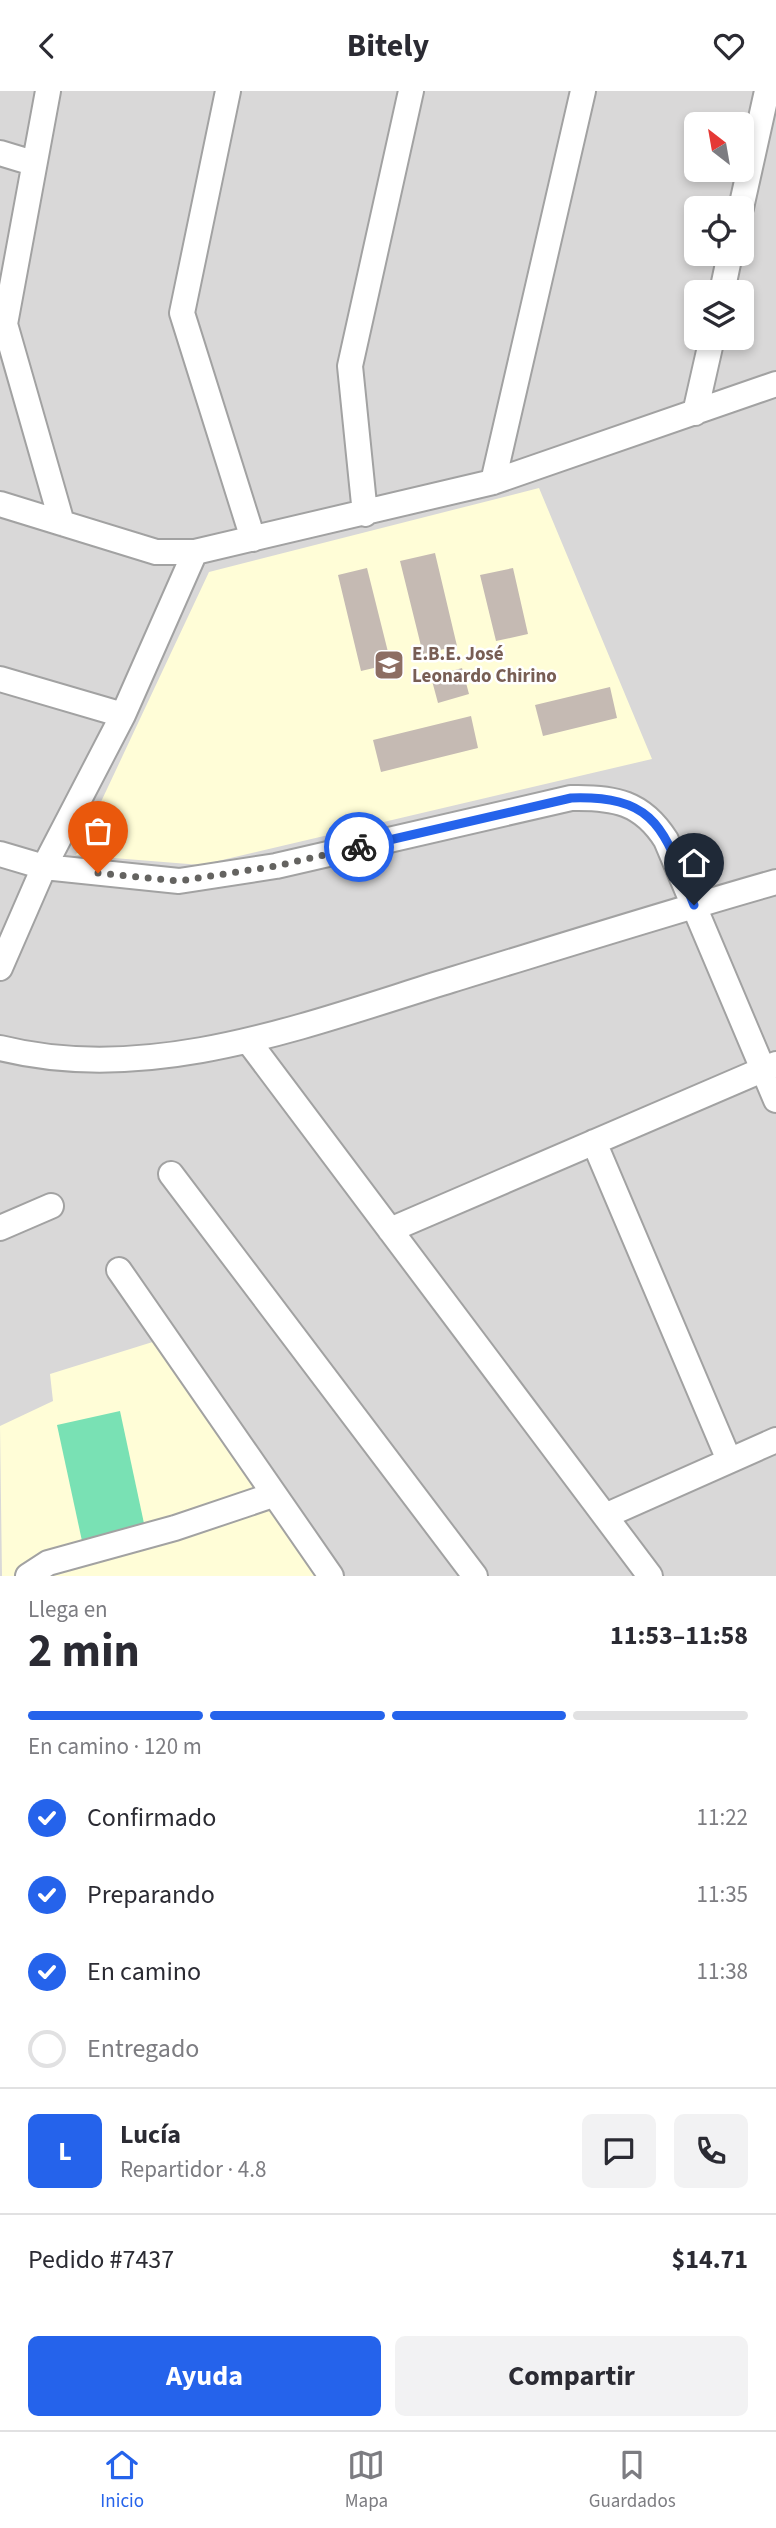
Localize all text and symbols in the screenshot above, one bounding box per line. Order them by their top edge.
text: Bitely [347,23,429,69]
icon: back [28,27,66,65]
icon: heart [710,27,748,65]
north arrow [684,112,754,182]
map controls [684,112,754,350]
button: locate [684,196,754,266]
button: layers [684,280,754,350]
place label: E.B.E. José Leonardo Chirino [412,641,557,690]
school or university icon: E.B.E. José Leonardo Chirino [372,648,406,682]
pin [68,801,128,873]
icon: bag [79,812,117,850]
courier [324,812,394,882]
icon: bike [340,828,378,866]
pin [664,833,724,905]
icon: home [675,844,713,882]
text: Llega en [28,1593,108,1626]
text: 11:53–11:58 [610,1617,748,1654]
text: 2 min [28,1619,140,1684]
text: En camino · 120 m [28,1730,202,1763]
icon: check [28,1799,66,1837]
text: Confirmado [87,1799,216,1836]
text: 11:22 [697,1801,748,1834]
icon: check [28,1876,66,1914]
text: Preparando [87,1876,215,1913]
text: 11:35 [697,1878,748,1911]
icon: check [28,1953,66,1991]
text: En camino [87,1953,201,1990]
text: 11:38 [697,1955,748,1988]
text: Entregado [87,2030,199,2067]
button: chat [582,2114,656,2188]
button: phone [674,2114,748,2188]
text: Lucía [120,2116,181,2153]
text: L [58,2133,72,2170]
text: Repartidor · 4.8 [120,2153,266,2186]
text: Pedido #7437 [28,2241,174,2278]
text: $14.71 [672,2241,748,2278]
button: Ayuda [28,2336,381,2416]
button: Compartir [395,2336,748,2416]
tab: Inicio [100,2446,144,2515]
tab: Mapa [345,2446,388,2515]
tab: Guardados [589,2446,676,2515]

